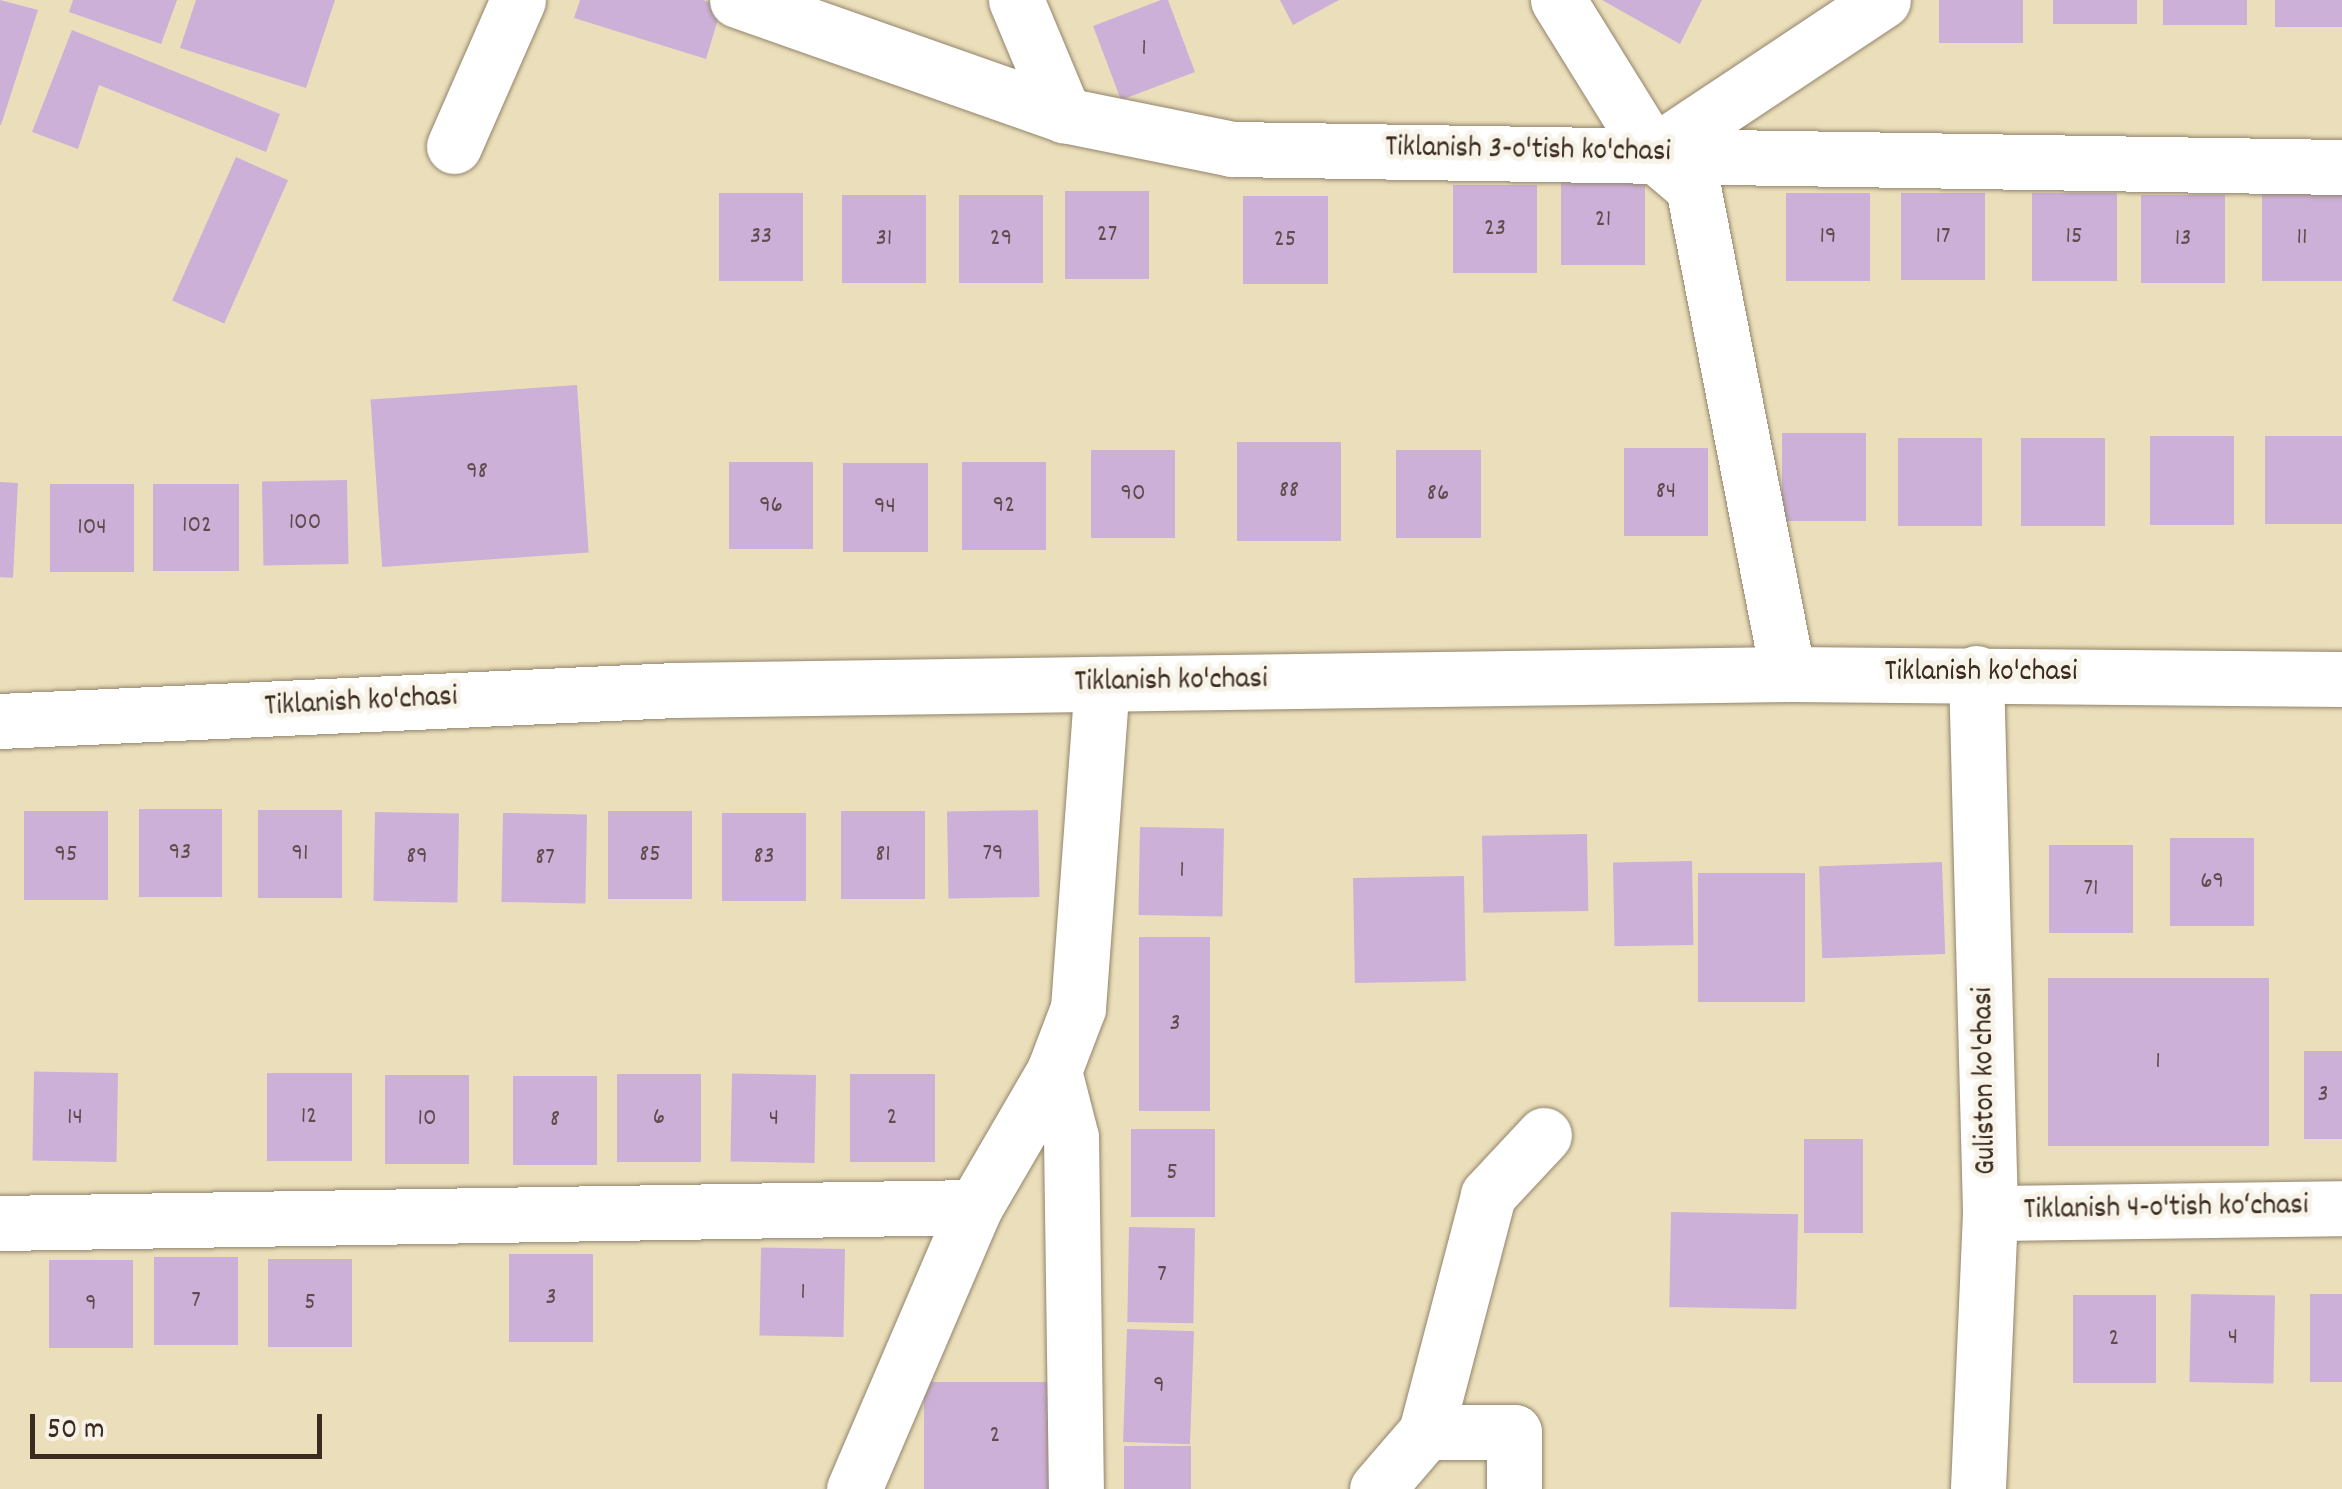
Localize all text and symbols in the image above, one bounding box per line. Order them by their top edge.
house number: 1 [1141,34,1147,64]
street label: Tiklanish 3-o'tish ko'chasi [1385,132,1671,172]
house number: 21 [1595,205,1611,235]
house number: 23 [1484,214,1506,244]
house number: 27 [1097,220,1117,250]
house number: 33 [750,222,772,252]
house number: 19 [1820,222,1836,252]
house number: 17 [1935,222,1951,252]
house number: 15 [2065,222,2083,252]
house number: 11 [2297,223,2307,253]
house number: 31 [876,224,892,254]
house number: 29 [990,224,1012,254]
house number: 13 [2175,224,2191,254]
house number: 25 [1274,225,1296,255]
house number: 98 [466,457,488,487]
house number: 88 [1279,476,1299,506]
house number: 84 [1656,477,1676,507]
house number: 90 [1120,479,1146,509]
house number: 86 [1427,479,1449,509]
house number: 96 [759,491,783,521]
house number: 92 [993,491,1015,521]
house number: 94 [874,492,896,522]
house number: 100 [289,508,321,538]
house number: 102 [182,511,212,541]
house number: 104 [77,513,107,543]
street label: Tiklanish ko'chasi [1884,656,2078,692]
street label: Tiklanish ko'chasi [1074,663,1268,703]
street label: Tiklanish ko'chasi [264,681,458,727]
house number: 93 [169,838,191,868]
house number: 91 [292,839,308,869]
house number: 79 [982,839,1004,869]
house number: 95 [54,840,78,870]
house number: 85 [639,840,661,870]
house number: 81 [875,840,891,870]
house number: 89 [406,842,428,872]
house number: 83 [753,842,775,872]
house number: 87 [535,843,555,873]
house number: 1 [1179,856,1185,886]
house number: 69 [2200,867,2224,897]
house number: 71 [2083,874,2099,904]
street label: Guliston ko'chasi [1967,987,2007,1175]
house number: 3 [1169,1009,1181,1039]
house number: 1 [2155,1047,2161,1077]
house number: 3 [2317,1080,2329,1110]
house number: 12 [301,1102,317,1132]
house number: 14 [67,1103,83,1133]
house number: 6 [653,1103,665,1133]
house number: 2 [887,1103,897,1133]
house number: 10 [417,1104,437,1134]
house number: 4 [769,1104,779,1134]
house number: 8 [550,1105,560,1135]
house number: 5 [1166,1158,1178,1188]
street label: Tiklanish 4-o'tish ko‘chasi [2023,1190,2309,1230]
house number: 7 [1157,1260,1167,1290]
house number: 1 [800,1278,806,1308]
house number: 3 [545,1283,557,1313]
house number: 7 [191,1286,201,1316]
house number: 5 [304,1288,316,1318]
house number: 9 [85,1289,97,1319]
house number: 4 [2228,1323,2238,1353]
house number: 2 [2109,1324,2119,1354]
house number: 9 [1153,1371,1165,1401]
scale bar [35,1394,328,1456]
text: 50 m [47,1410,105,1453]
house number: 2 [990,1421,1000,1451]

